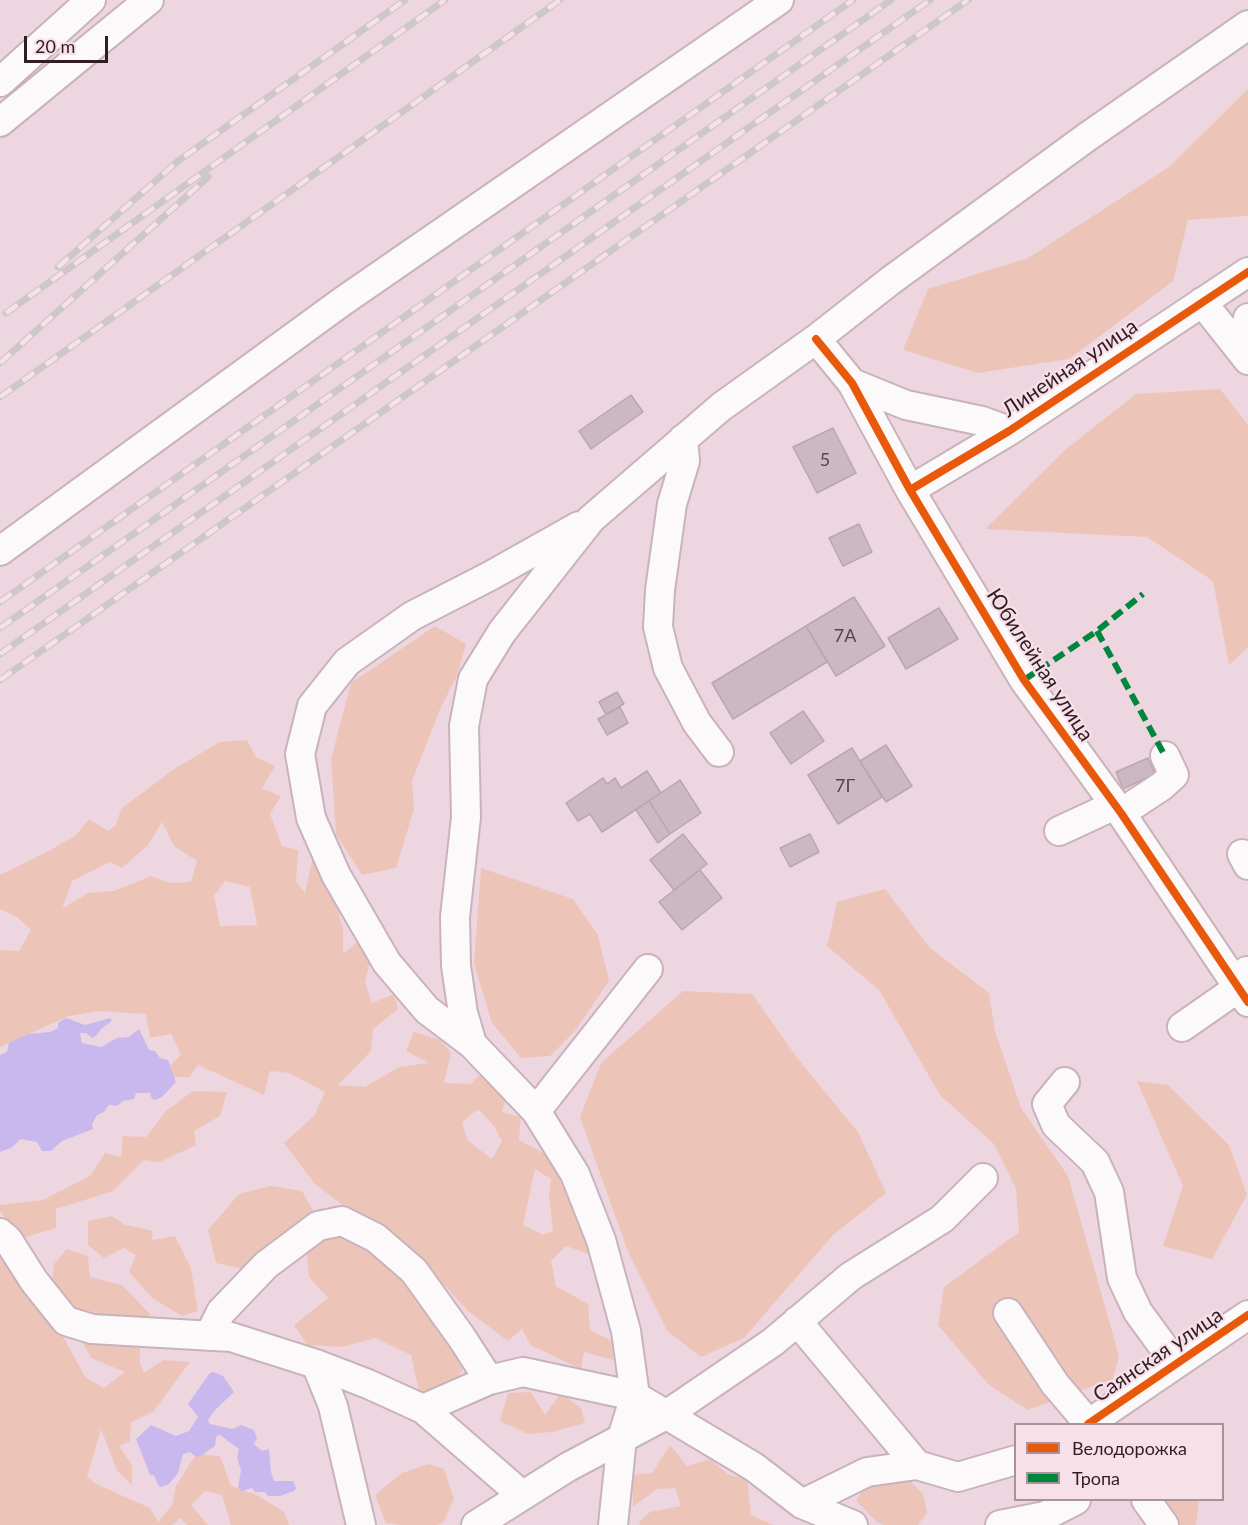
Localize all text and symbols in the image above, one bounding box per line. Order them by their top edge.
scale bar [27,24,111,62]
text: 20 m [35,35,75,57]
street label: Линейная улица [998,314,1142,422]
house number: 5 [820,449,830,471]
street label: Юбилейная улица [981,584,1099,746]
house number: 7А [834,625,856,647]
house number: 7Г [835,775,855,797]
street label: Саянская улица [1088,1302,1228,1408]
legend [1014,1423,1224,1501]
text: Велодорожка [1072,1437,1187,1459]
text: Тропа [1072,1467,1120,1489]

